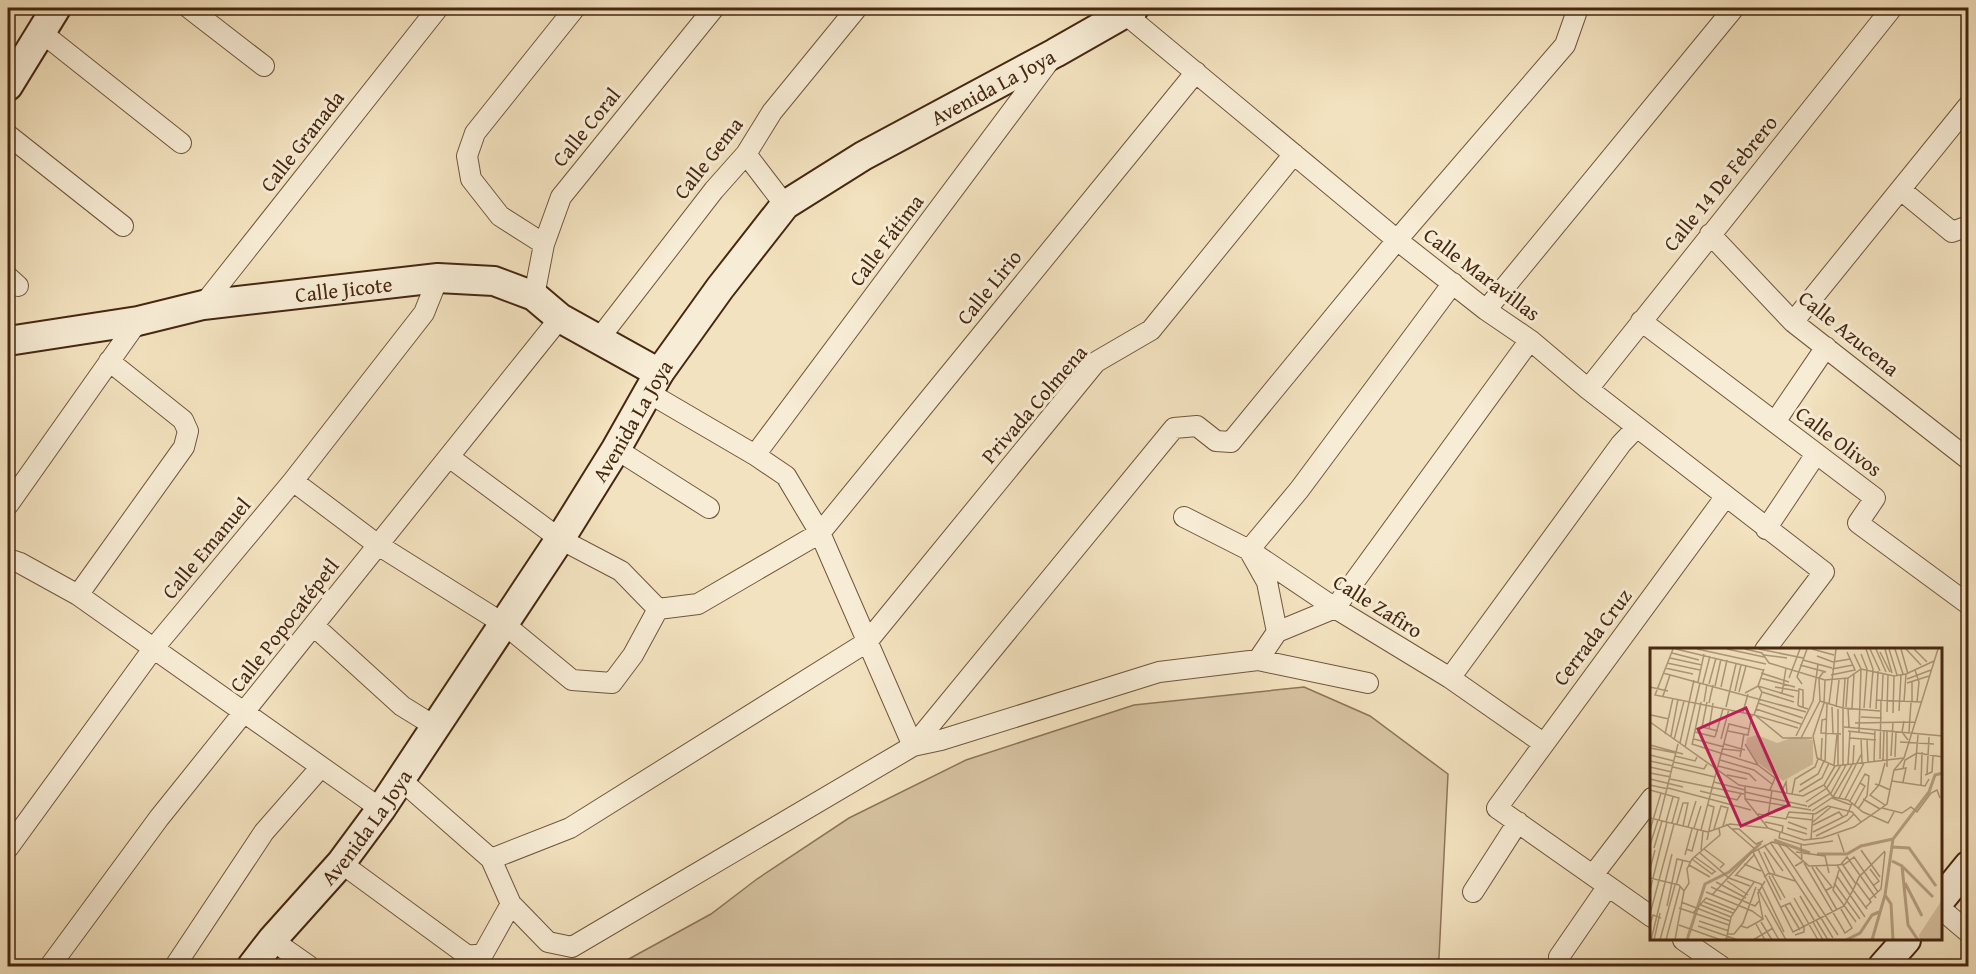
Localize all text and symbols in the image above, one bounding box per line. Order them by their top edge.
street label: Avenida La Joya [925,40,1061,133]
street label: Calle Coral [544,81,628,173]
street label: Calle Granada [252,84,352,198]
street label: Calle 14 De Febrero [1655,108,1785,258]
street label: Calle Gema [666,110,750,206]
street label: Calle Fátima [841,187,931,293]
street label: Calle Maravillas [1417,220,1547,328]
street label: Calle Lirio [949,243,1029,331]
street label: Calle Jicote [293,268,394,310]
street label: Calle Azucena [1792,283,1906,383]
street label: Privada Colmena [974,338,1094,470]
street label: Avenida La Joya [584,353,680,488]
street label: Calle Olivos [1789,398,1889,484]
street label: Calle Emanuel [154,490,258,606]
street label: Calle Popocatépetl [222,551,346,699]
street label: Calle Zafiro [1327,566,1429,646]
street label: Cerrada Cruz [1545,582,1639,692]
inset map [1650,648,1943,941]
street label: Avenida La Joya [313,763,419,892]

